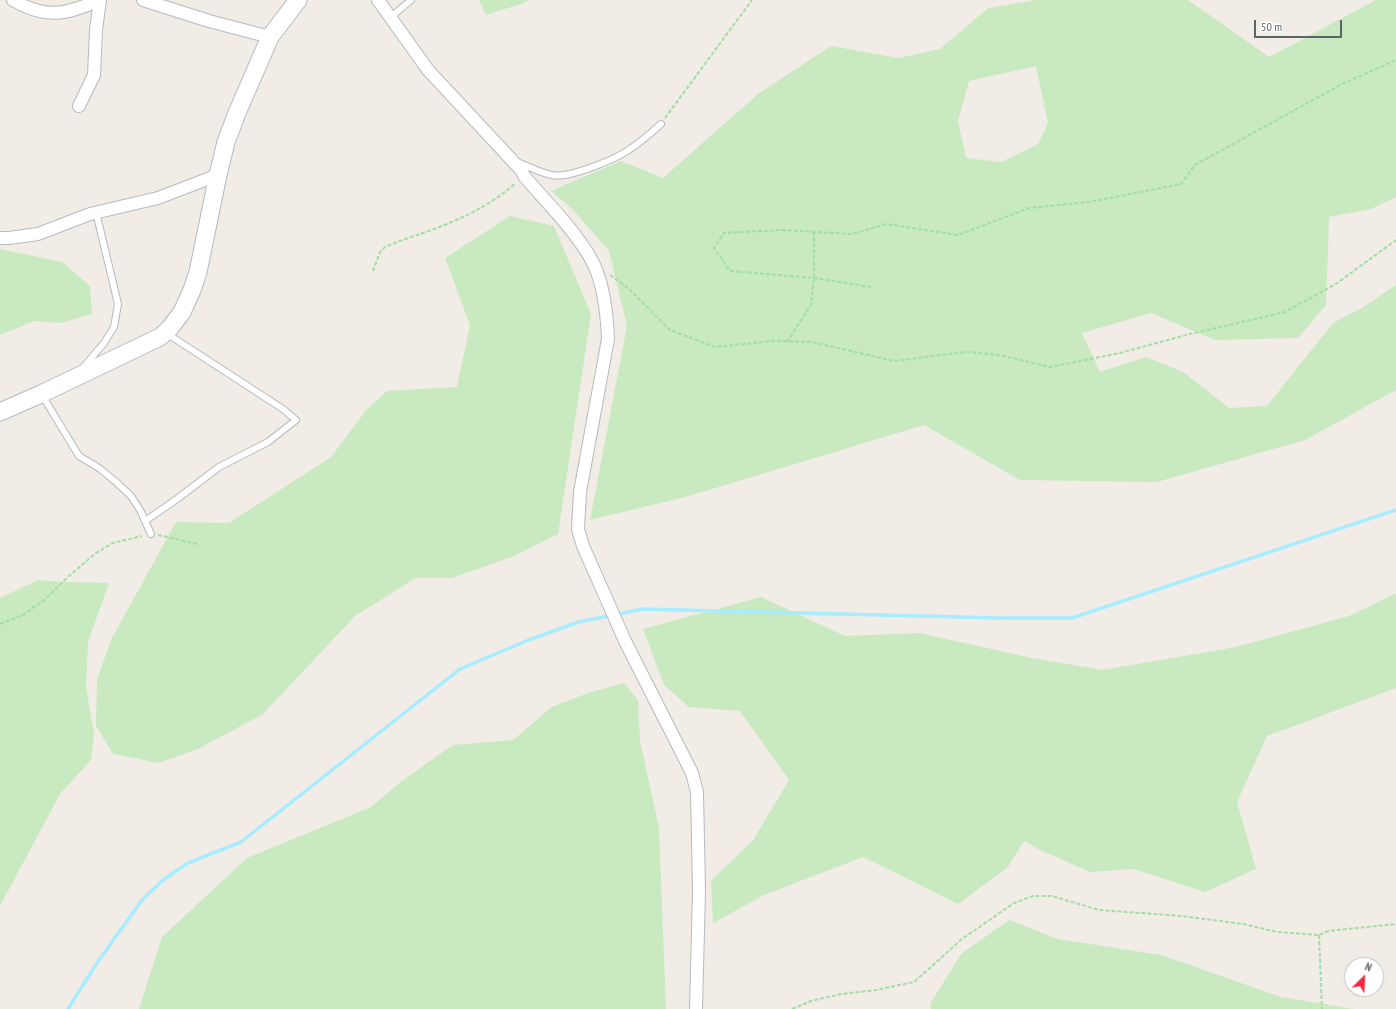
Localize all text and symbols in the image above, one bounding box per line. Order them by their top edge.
scale bar [1256,12,1344,38]
text: 50 m [1261,19,1282,34]
north arrow [1344,957,1384,997]
text: N [1363,959,1374,975]

